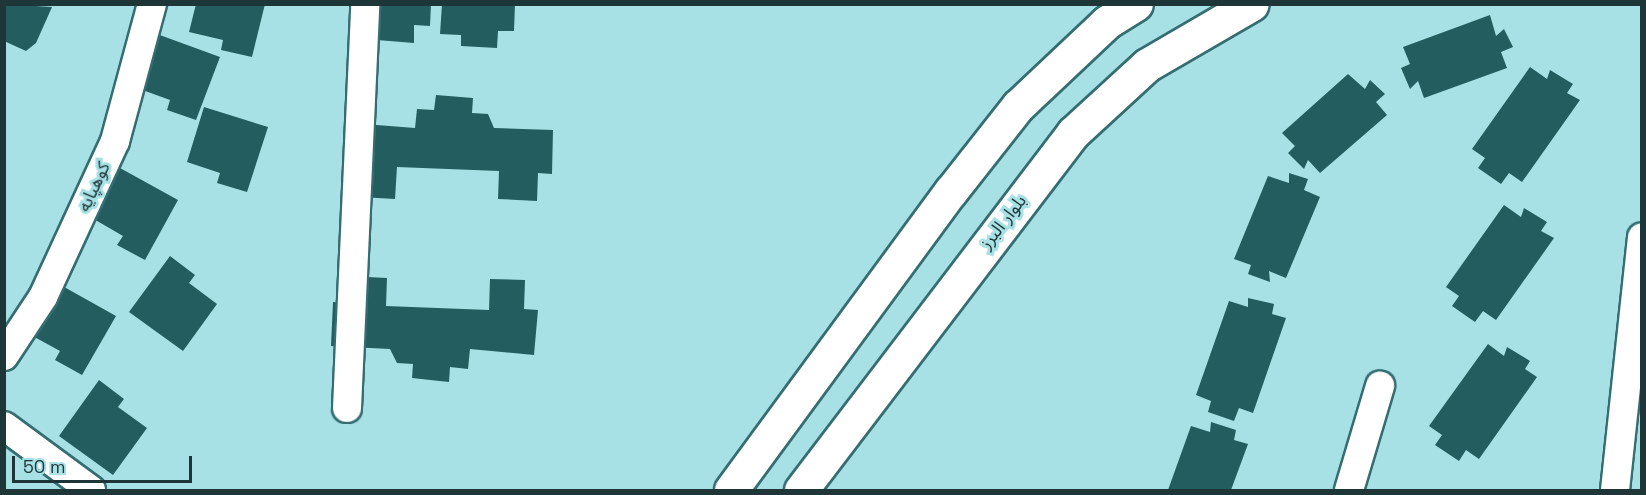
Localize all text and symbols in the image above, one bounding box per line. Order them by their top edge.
street label: کوهپایه [73,159,115,215]
street label: بلوار البرز [975,190,1031,254]
scale bar [15,444,195,482]
text: 50 m [23,455,65,478]

